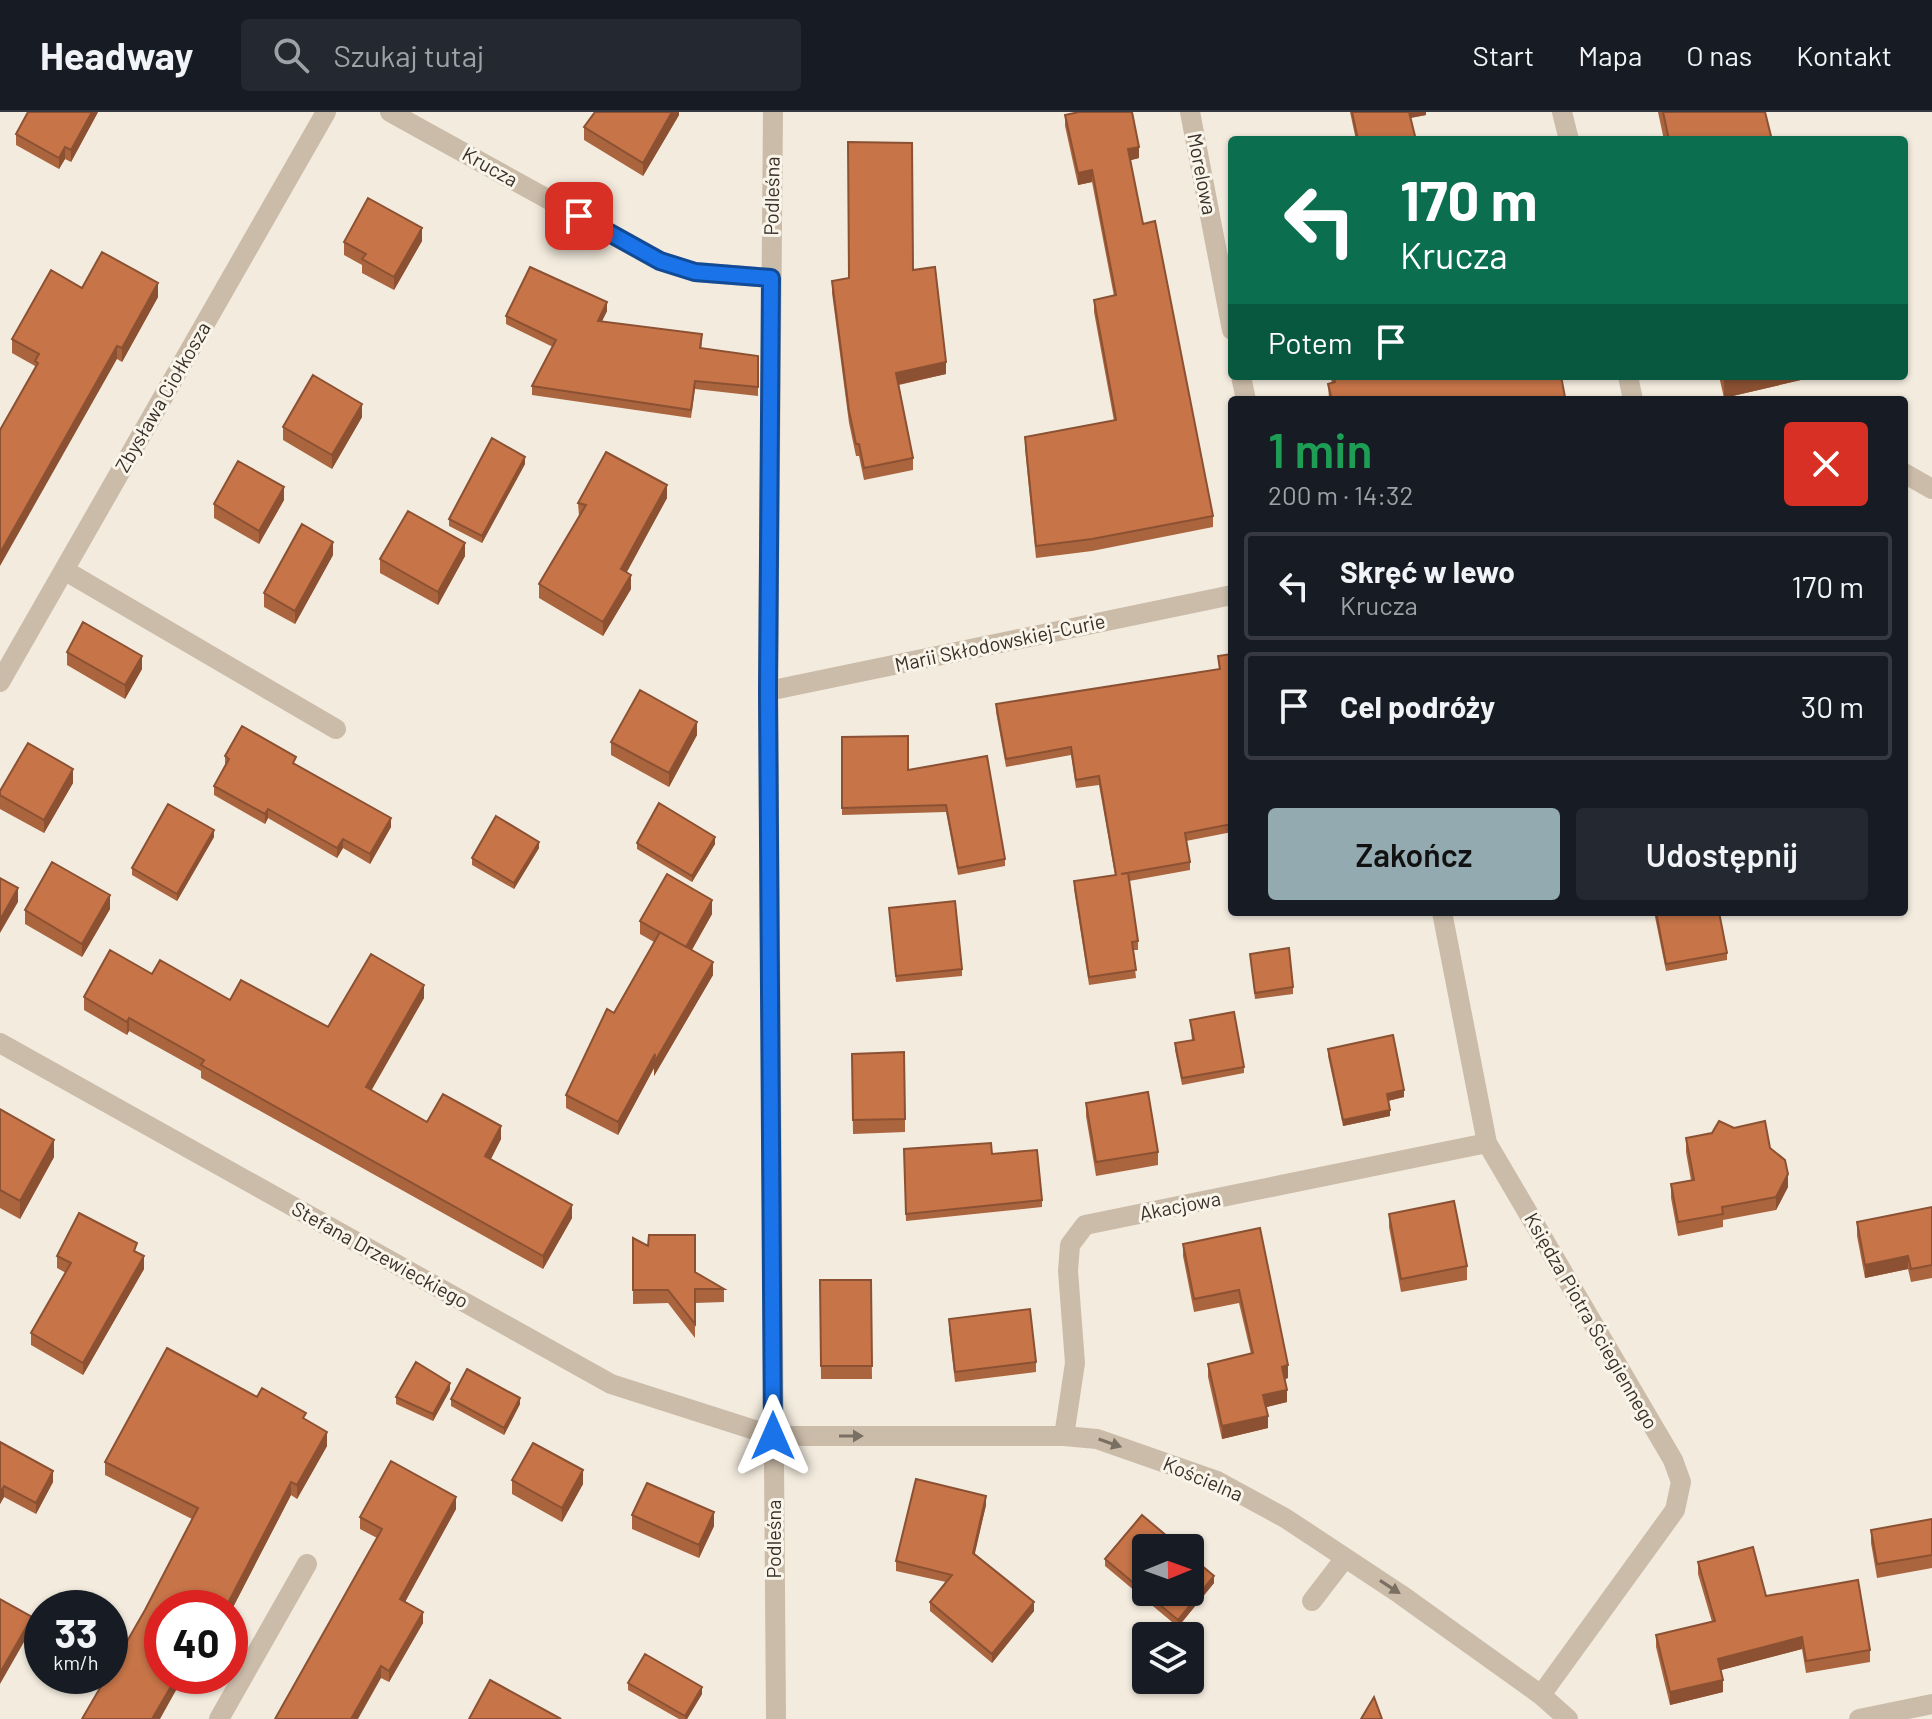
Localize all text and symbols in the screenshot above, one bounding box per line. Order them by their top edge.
search box [241,19,801,91]
text: Headway [40,32,193,78]
icon: search [269,33,313,77]
text: Szukaj tutaj [333,37,484,73]
text: Start [1473,38,1534,72]
text: Mapa [1578,38,1642,72]
text: O nas [1686,38,1752,72]
text: Kontakt [1796,38,1892,72]
street label: Morelowa [1183,131,1223,217]
street label: Krucza [459,141,522,191]
street label: Podleśna [758,156,784,236]
text: 170 m [1400,165,1537,232]
icon: left [1268,168,1372,272]
pin [545,182,613,250]
icon: arrive [557,194,601,238]
text: Krucza [1400,233,1508,276]
street label: Zbysława Ciołkosza [109,317,215,476]
icon: arrive [1369,320,1413,364]
text: Potem [1268,324,1353,360]
text: 1 min [1268,420,1373,478]
button: close [1784,422,1868,506]
text: 200 m · 14:32 [1268,479,1413,510]
text: Skręć w lewo [1340,553,1515,589]
icon: left [1272,564,1316,608]
text: 170 m [1792,568,1864,604]
text: Krucza [1340,589,1418,620]
street label: Marii Skłodowskiej-Curie [892,608,1107,676]
icon: arrive [1272,684,1316,728]
text: Cel podróży [1340,688,1495,724]
text: 30 m [1801,688,1864,724]
button: Zakończ [1268,808,1560,900]
button: Udostępnij [1576,808,1868,900]
street label: Akacjowa [1137,1185,1223,1225]
street label: Stefana Drzewieckiego [288,1196,473,1313]
street label: Księdza Piotra Ściegiennego [1520,1208,1664,1433]
position arrow [731,1394,815,1478]
one-way arrow [839,1430,864,1442]
one-way arrow [1098,1438,1122,1450]
street label: Kościelna [1160,1451,1247,1506]
street label: Podleśna [761,1499,785,1579]
north arrow [1132,1534,1204,1606]
map controls [1132,1534,1204,1694]
one-way arrow [1379,1579,1400,1594]
speed limit sign: 40 [144,1590,248,1694]
text: 33 [54,1608,98,1656]
button: layers [1132,1622,1204,1694]
text: km/h [53,1650,99,1674]

